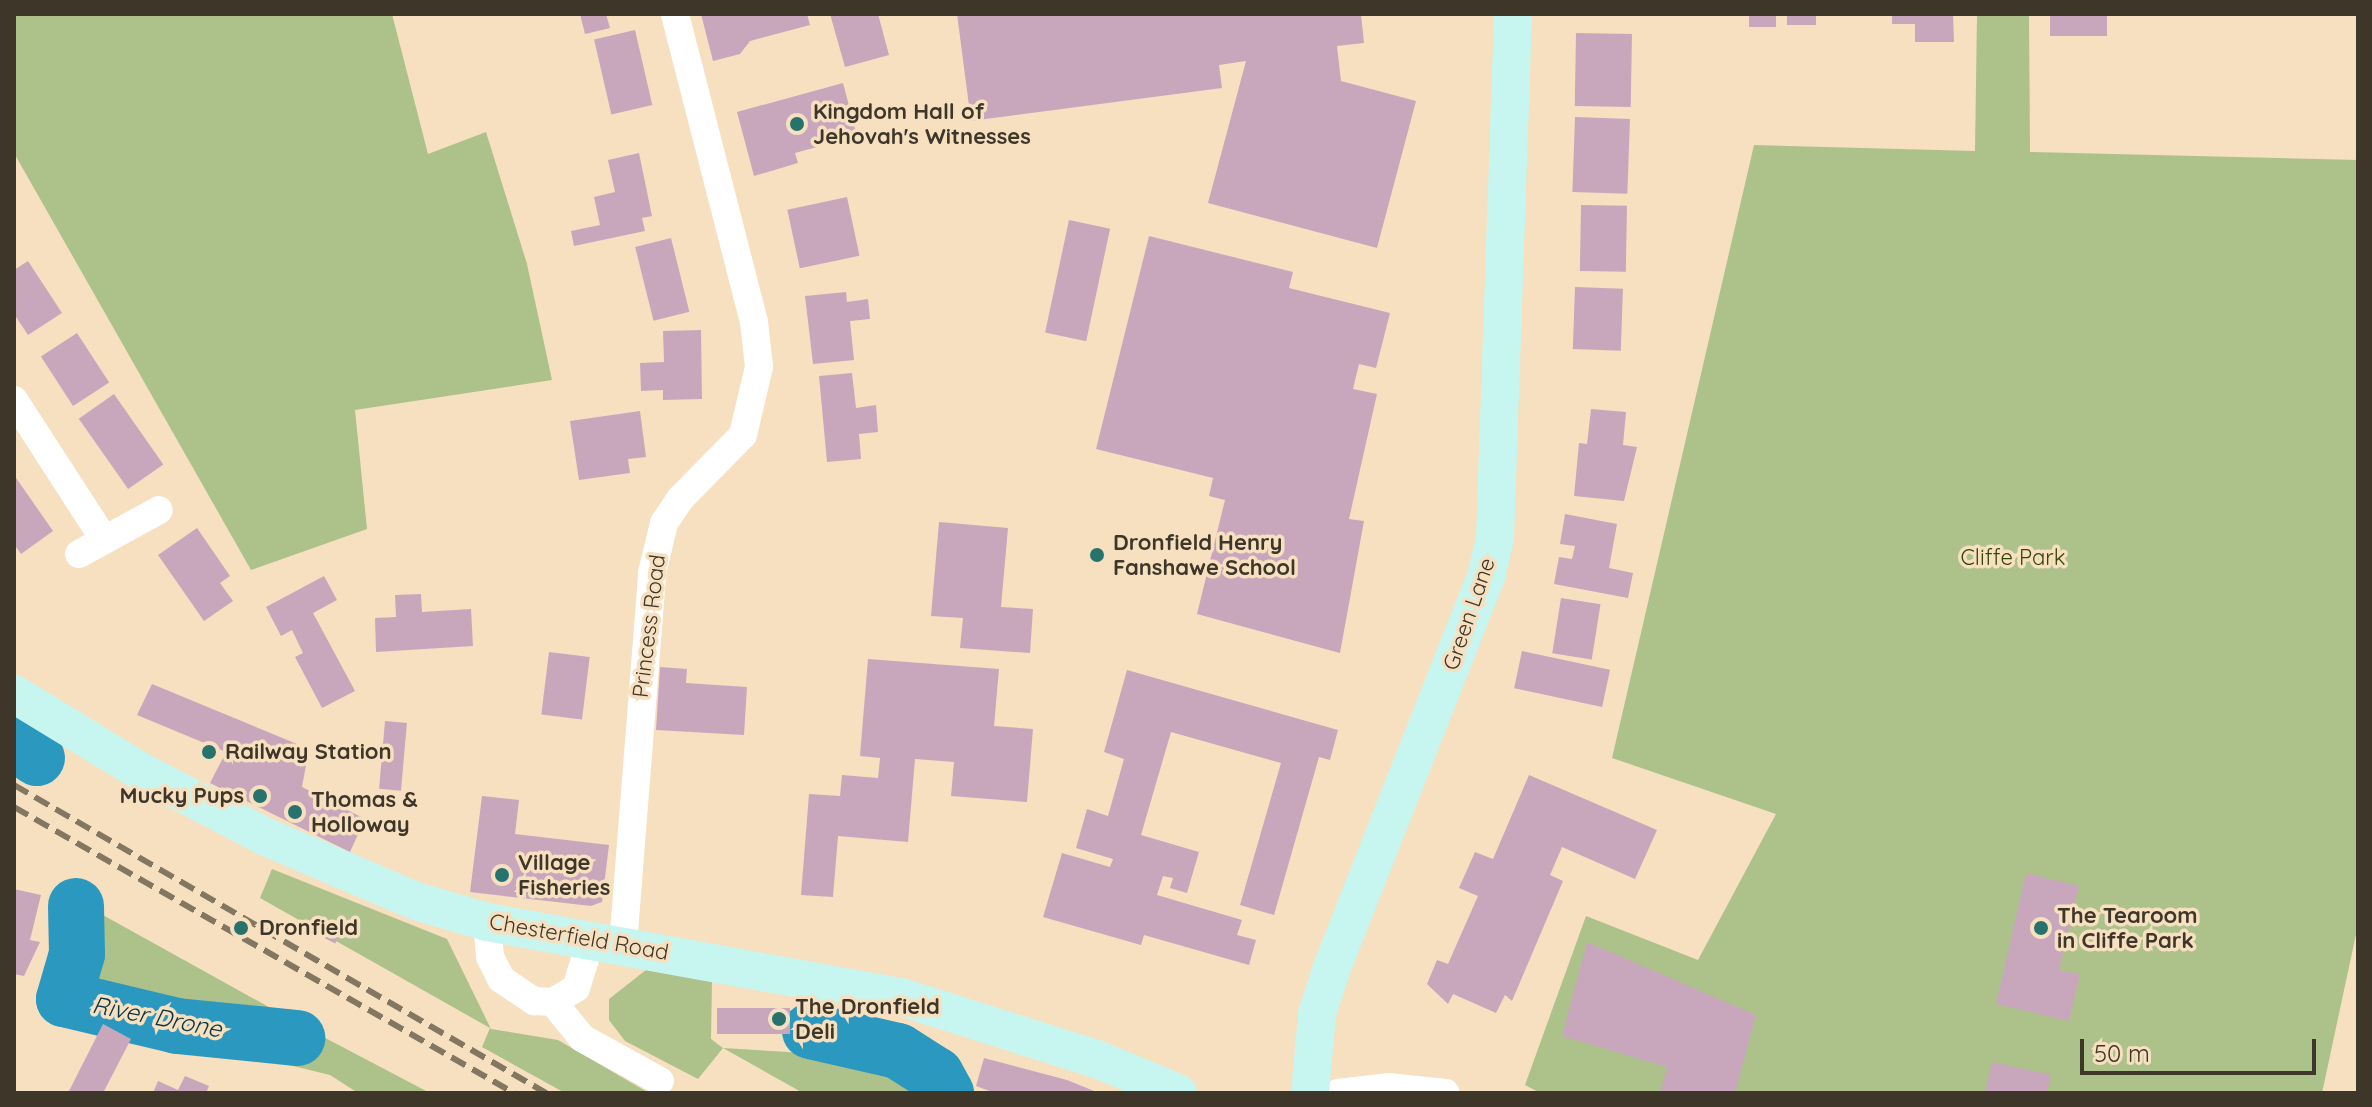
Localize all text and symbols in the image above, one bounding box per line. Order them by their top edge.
place label: Kingdom Hall of Jehovah's Witnesses [813,98,1031,150]
marker: Kingdom Hall of Jehovah's Witnesses [788,115,806,133]
place label: Dronfield Henry Fanshawe School [1113,529,1296,580]
park label: Cliffe Park [1961,545,2065,571]
marker: Dronfield Henry Fanshawe School [1088,546,1106,564]
street label: Princess Road [627,553,671,699]
street label: Green Lane [1437,554,1501,674]
place label: Railway Station [225,739,392,765]
marker: Railway Station [200,743,218,761]
place label: Mucky Pups [120,783,244,809]
place label: Thomas & Holloway [311,786,418,838]
marker: Mucky Pups [251,787,269,805]
marker: Thomas & Holloway [286,803,304,821]
place label: Village Fisheries [518,849,610,900]
marker: Village Fisheries [493,866,511,884]
place label: The Tearoom in Cliffe Park [2057,902,2198,954]
street label: Chesterfield Road [487,908,671,966]
place label: Dronfield [259,915,358,941]
marker: Dronfield [230,917,252,939]
marker: The Tearoom in Cliffe Park [2032,919,2050,937]
water label: River Drone [90,990,224,1044]
place label: The Dronfield Deli [795,993,940,1044]
marker: The Dronfield Deli [770,1010,788,1028]
scale bar [2084,1023,2320,1073]
text: 50 m [2094,1038,2150,1068]

